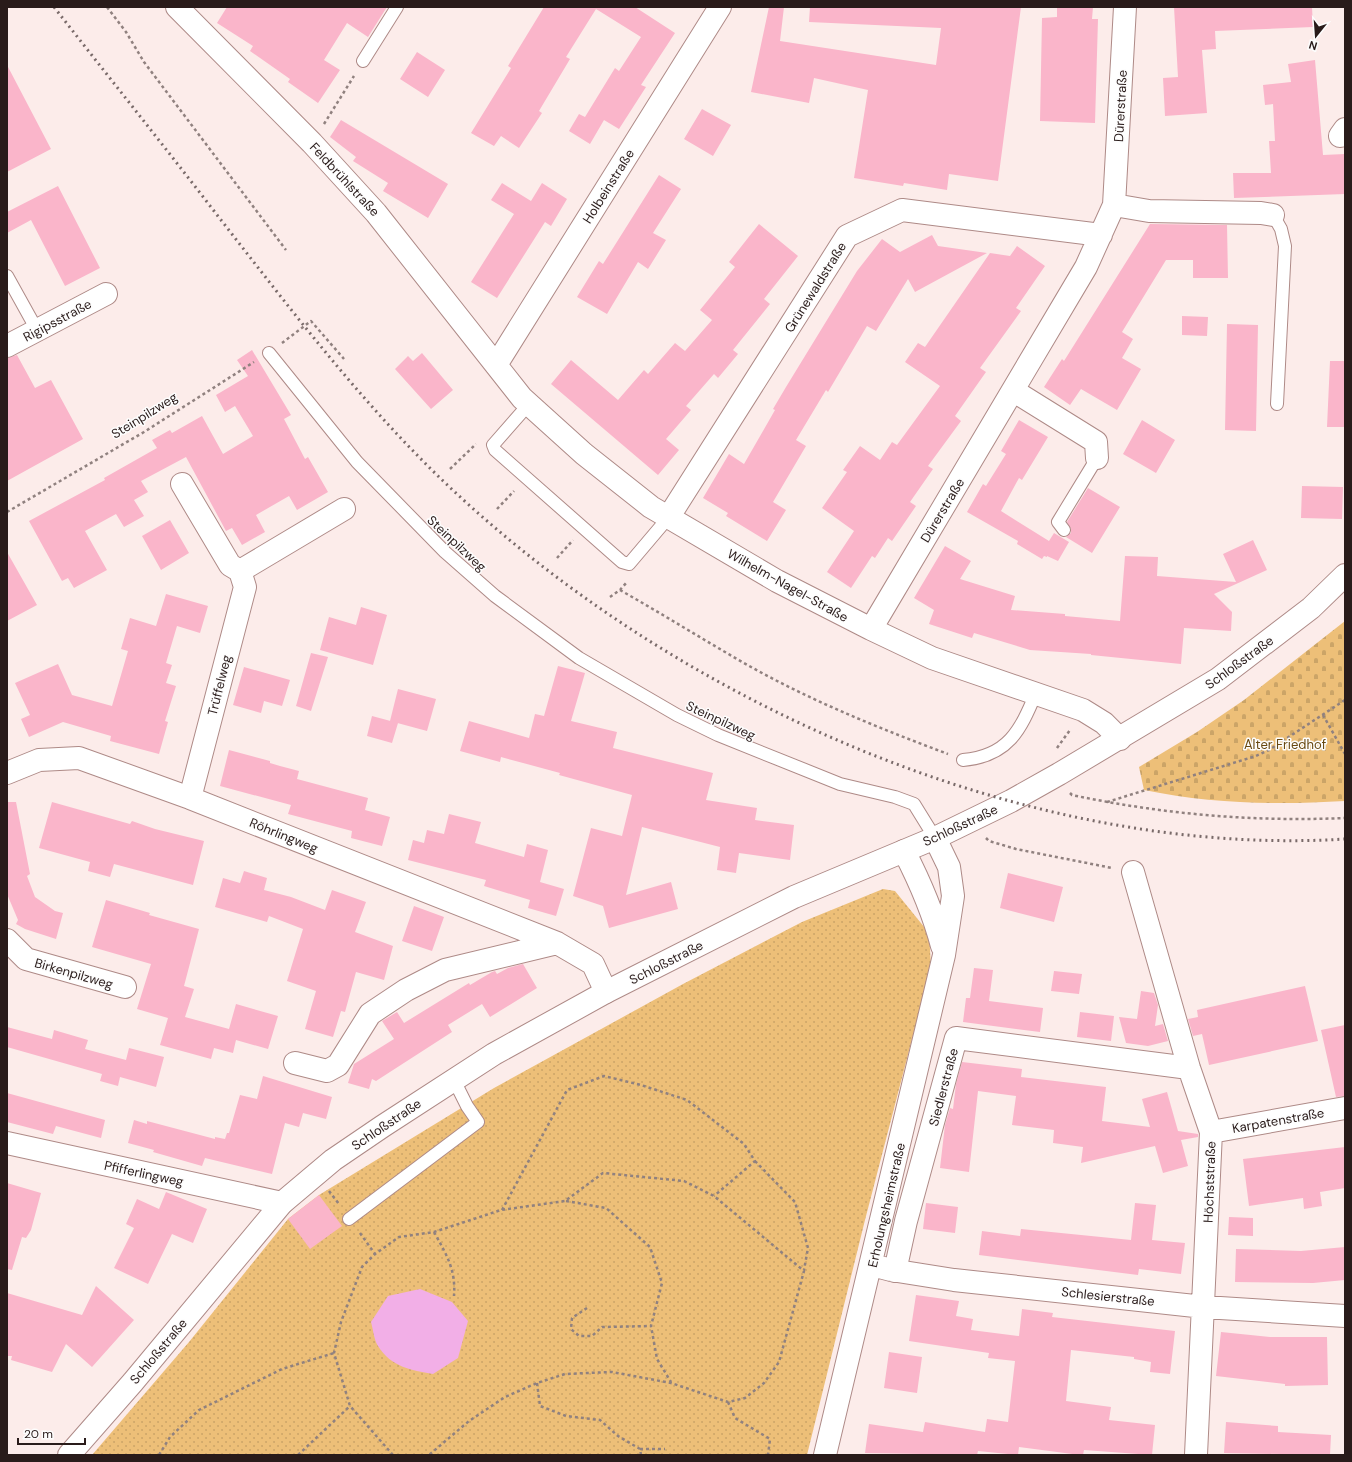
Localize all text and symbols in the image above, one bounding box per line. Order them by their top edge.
north arrow [1296,16,1336,56]
text: N [1307,38,1319,53]
street label: Dürerstraße [1110,70,1131,143]
street label: Feldbrühlstraße [306,139,383,220]
street label: Holbeinstraße [579,146,638,227]
street label: Grünewaldstraße [781,239,850,336]
street label: Rigipsstraße [20,295,94,346]
street label: Steinpilzweg [108,388,180,442]
street label: Dürerstraße [917,475,968,546]
street label: Steinpilzweg [424,512,490,575]
street label: Wilhelm-Nagel-Straße [724,545,851,626]
street label: Schloßstraße [1202,632,1277,693]
street label: Trüffelweg [204,653,235,717]
street label: Steinpilzweg [683,697,758,744]
park label: Alter Friedhof [1244,736,1327,753]
street label: Schloßstraße [920,801,1000,850]
street label: Röhrlingweg [247,814,321,857]
street label: Schloßstraße [626,937,706,988]
street label: Birkenpilzweg [33,954,115,993]
street label: Siedlerstraße [925,1046,962,1128]
street label: Schloßstraße [348,1095,424,1154]
street label: Karpatenstraße [1231,1104,1325,1137]
street label: Erholungsheimstraße [864,1141,909,1269]
street label: Höchststraße [1200,1141,1219,1223]
street label: Pfifferlingweg [103,1157,185,1190]
street label: Schlesierstraße [1061,1283,1155,1310]
street label: Schloßstraße [126,1315,191,1388]
scale bar [18,1420,85,1446]
text: 20 m [24,1426,53,1442]

